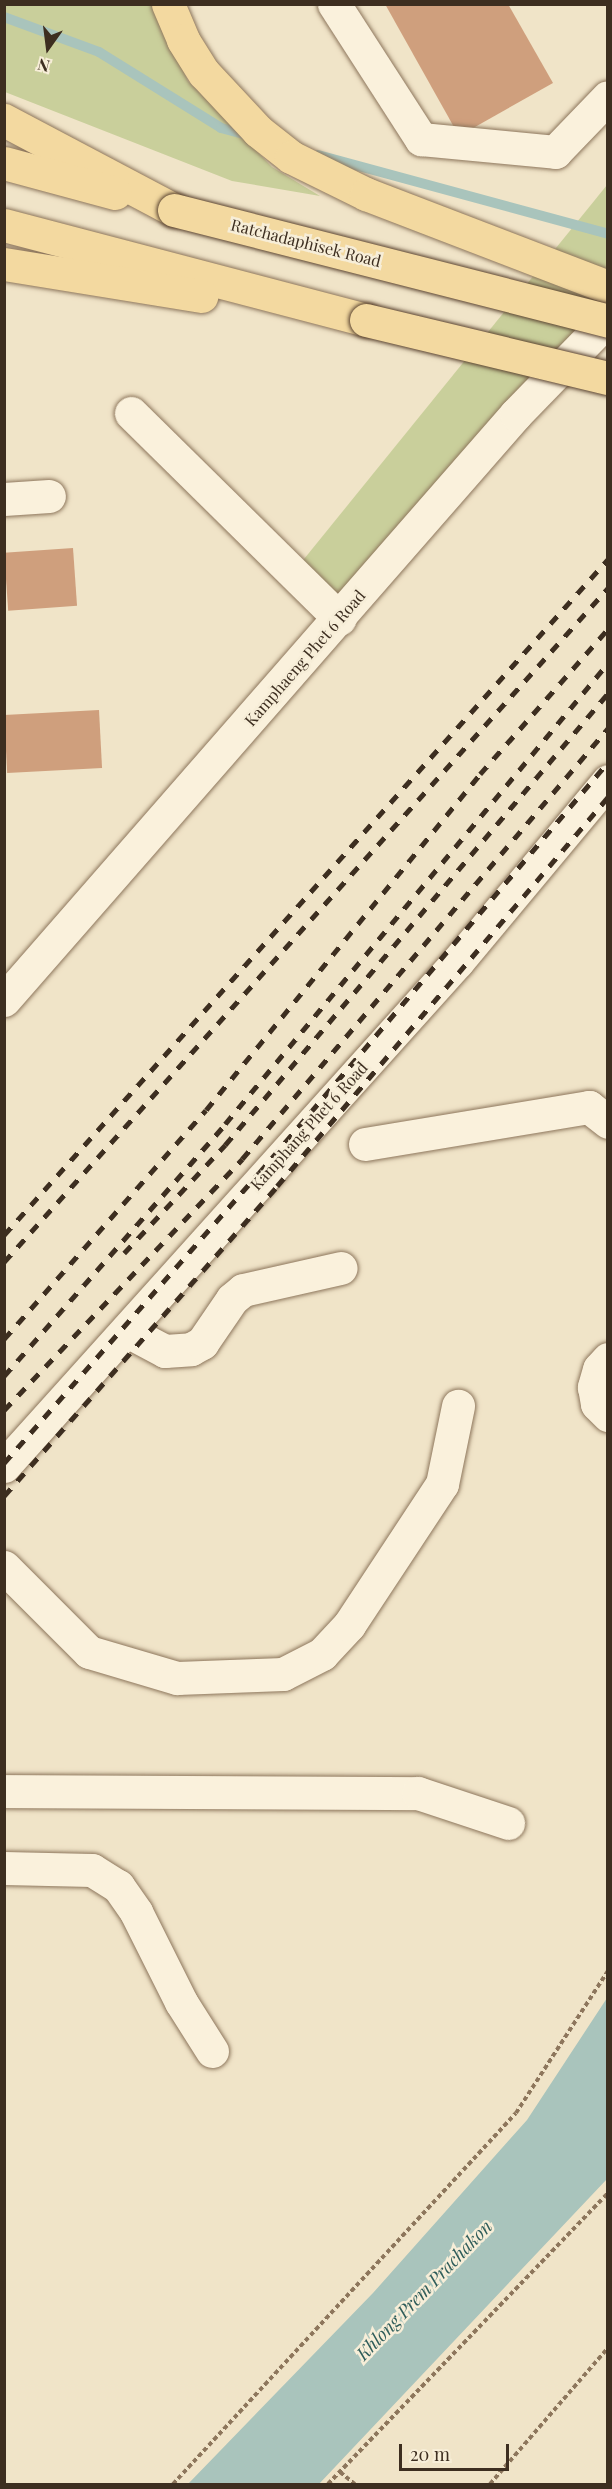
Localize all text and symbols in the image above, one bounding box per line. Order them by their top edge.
north arrow [18,18,78,78]
text: N [35,54,52,78]
street label: Ratchadaphisek Road [229,215,383,271]
street label: Kamphaeng Phet 6 Road [241,586,369,730]
street label: Kamphang Phet 6 Road [246,1058,372,1194]
water label: Khlong Prem Prachakon [352,2216,496,2364]
scale bar [402,2432,512,2470]
text: 20 m [410,2442,450,2466]

